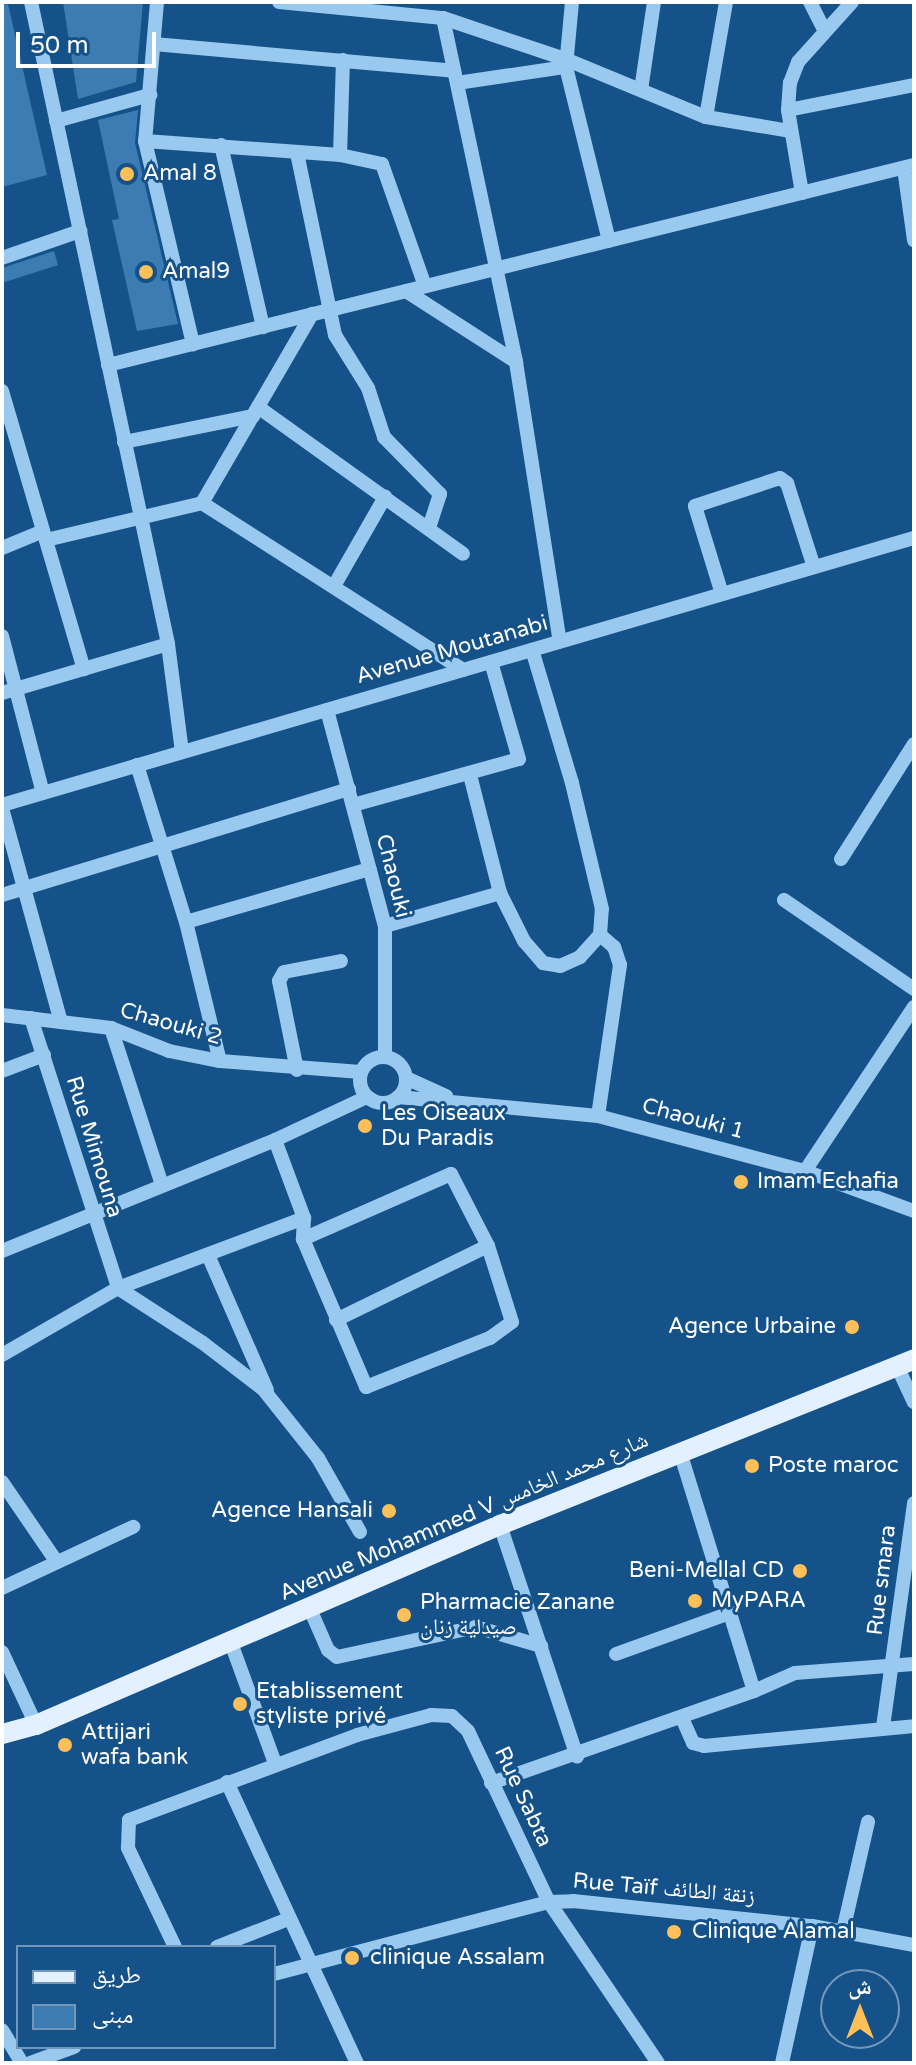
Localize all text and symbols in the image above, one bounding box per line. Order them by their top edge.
scale bar [20,16,160,66]
text: 50 m [30,31,88,60]
place label: Amal 8 [143,161,217,187]
marker: Amal 8 [118,165,136,183]
place label: Amal9 [162,259,230,285]
marker: Amal9 [137,263,155,281]
street label: Avenue Moutanabi [353,610,551,690]
street label: Chaouki [370,831,416,921]
street label: Chaouki 2 [117,997,225,1051]
street label: Rue Mimouna [60,1073,128,1221]
street label: Chaouki 1 [639,1093,747,1145]
place label: Les Oiseaux Du Paradis [381,1100,506,1152]
marker: Les Oiseaux Du Paradis [356,1117,374,1135]
place label: Imam Echafia [757,1169,899,1195]
marker: Imam Echafia [732,1173,750,1191]
place label: Agence Urbaine [668,1314,836,1340]
marker: Agence Urbaine [843,1318,861,1336]
street label: Avenue Mohammed V شارع محمد الخامس [276,1427,652,1607]
place label: Poste maroc [768,1453,899,1479]
marker: Poste maroc [743,1457,761,1475]
place label: Agence Hansali [211,1498,373,1524]
marker: Agence Hansali [380,1502,398,1520]
street label: Rue smara [862,1523,902,1637]
place label: Beni-Mellal CD [629,1558,784,1584]
marker: Beni-Mellal CD [791,1562,809,1580]
place label: MyPARA [711,1588,806,1614]
place label: Pharmacie Zanane صيدلية زنان [420,1589,615,1640]
marker: MyPARA [686,1592,704,1610]
marker: Pharmacie Zanane صيدلية زنان [395,1606,413,1624]
place label: Etablissement styliste privé [256,1678,403,1730]
marker: Etablissement styliste privé [231,1695,249,1713]
place label: Attijari wafa bank [81,1719,188,1770]
marker: Attijari wafa bank [56,1736,74,1754]
street label: Rue Sabta [488,1743,558,1851]
street label: Rue Taïf زنقة الطائف [572,1868,756,1910]
place label: Clinique Alamal [692,1919,855,1945]
marker: Clinique Alamal [663,1921,685,1943]
legend [16,1945,276,2049]
place label: clinique Assalam [370,1945,545,1971]
marker: clinique Assalam [341,1947,363,1969]
text: طريق [92,1961,141,1990]
north arrow [820,1969,900,2049]
text: ش [848,1974,872,2000]
text: مبنى [92,2001,133,2030]

